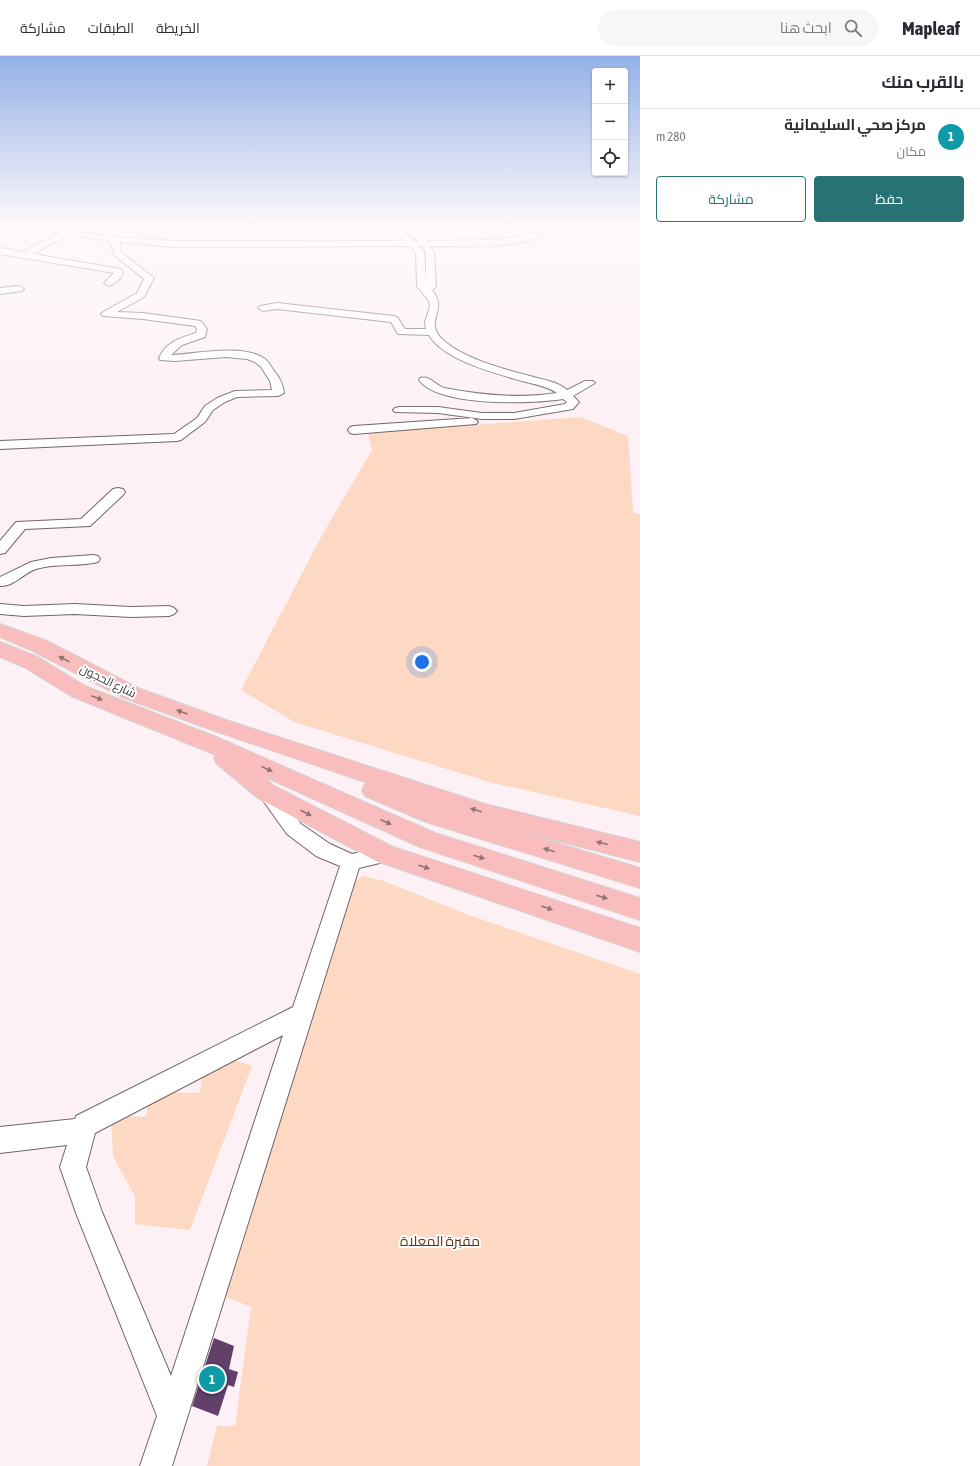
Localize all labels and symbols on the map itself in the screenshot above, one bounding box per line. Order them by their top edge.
your location [412,652,432,672]
one-way arrow [58,655,70,662]
street label: شارع الحجون [77,661,138,702]
one-way arrow [91,696,103,702]
one-way arrow [176,709,188,715]
one-way arrow [262,766,273,772]
one-way arrow [470,807,482,813]
one-way arrow [300,810,312,816]
one-way arrow [381,819,393,825]
one-way arrow [596,839,608,845]
one-way arrow [543,847,555,853]
one-way arrow [473,854,485,860]
one-way arrow [418,864,430,870]
one-way arrow [597,894,609,900]
one-way arrow [541,906,553,912]
park label: مقبرة المعلاة [400,1233,480,1249]
pin: 1 [199,1364,225,1394]

